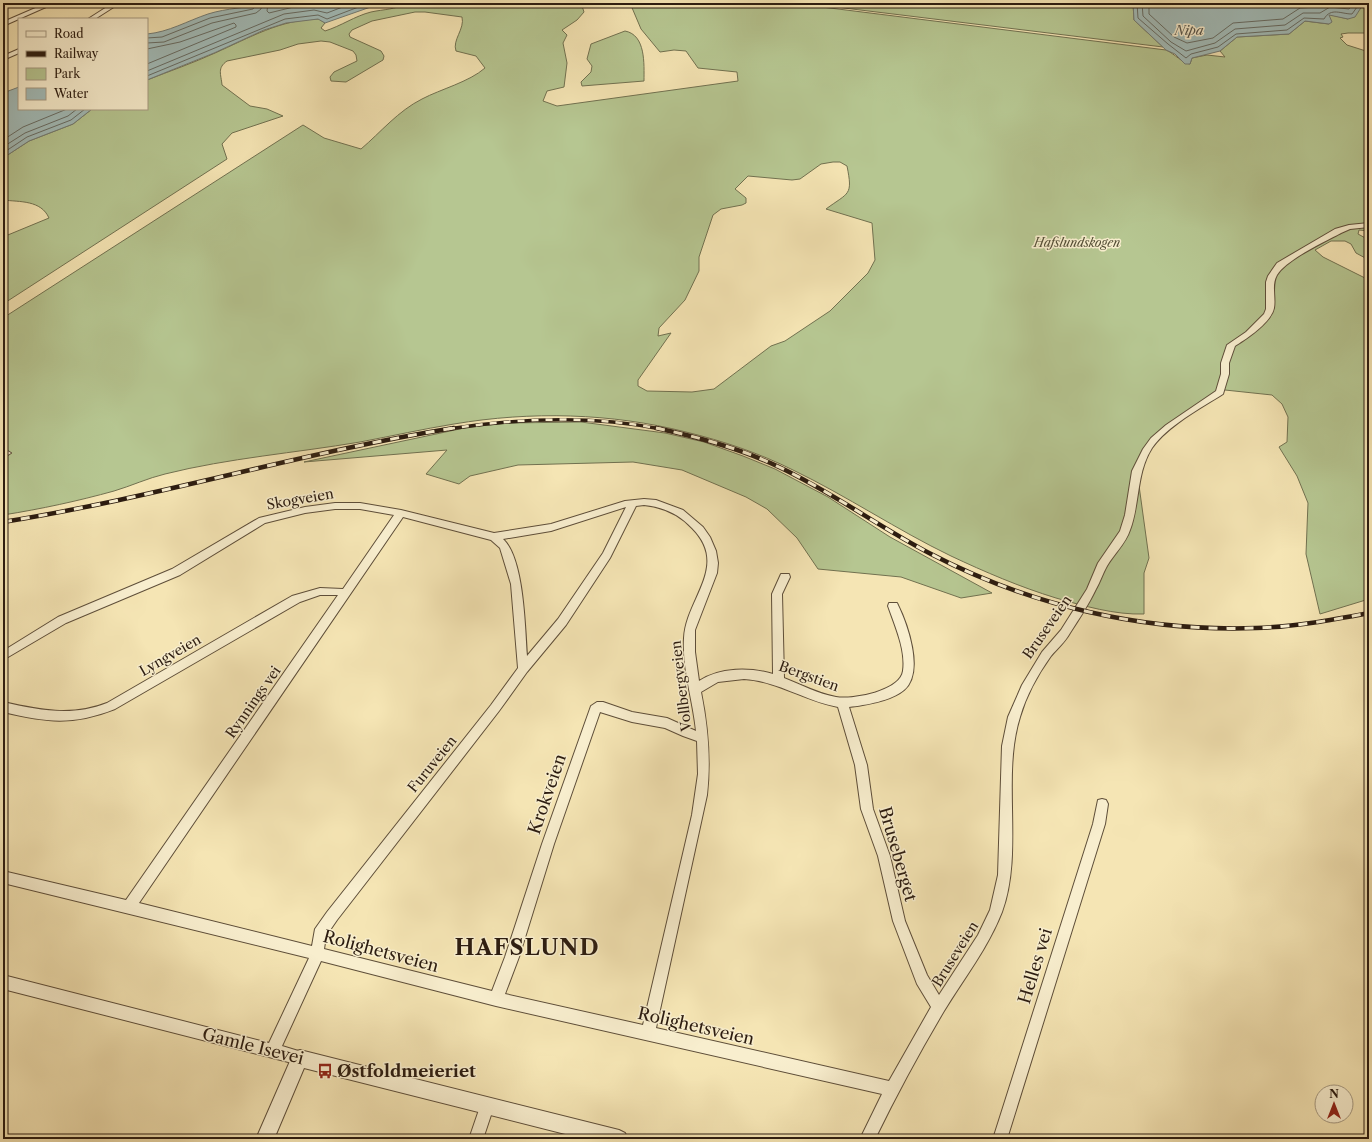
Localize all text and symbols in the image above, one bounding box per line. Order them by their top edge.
legend [18,18,148,110]
water label: Nipa [1174,22,1204,38]
text: Road [54,26,84,41]
text: Railway [54,46,99,61]
text: Park [54,66,81,81]
text: Water [53,86,88,101]
park label: Hafslundskogen [1033,235,1120,250]
street label: Skogveien [265,484,335,514]
street label: Bruseveien [1018,591,1076,662]
street label: Lyngveien [136,630,204,680]
street label: Vollbergveien [666,639,696,733]
street label: Bergstien [776,657,842,695]
street label: Rynnings vei [221,662,285,742]
street label: Furuveien [404,732,461,796]
street label: Krokveien [524,751,570,837]
street label: Bruseberget [875,804,921,904]
street label: Bruseveien [928,918,982,990]
street label: Rolighetsveien [321,926,441,976]
street label: Helles vei [1014,926,1056,1006]
district label: HAFSLUND [454,934,600,961]
street label: Rolighetsveien [636,1003,757,1049]
street label: Gamle Isevei [200,1024,306,1068]
place label: Østfoldmeieriet [337,1061,476,1081]
bus stop icon: Østfoldmeieriet [316,1062,334,1080]
north arrow [1314,1084,1354,1124]
text: N [1329,1087,1339,1101]

